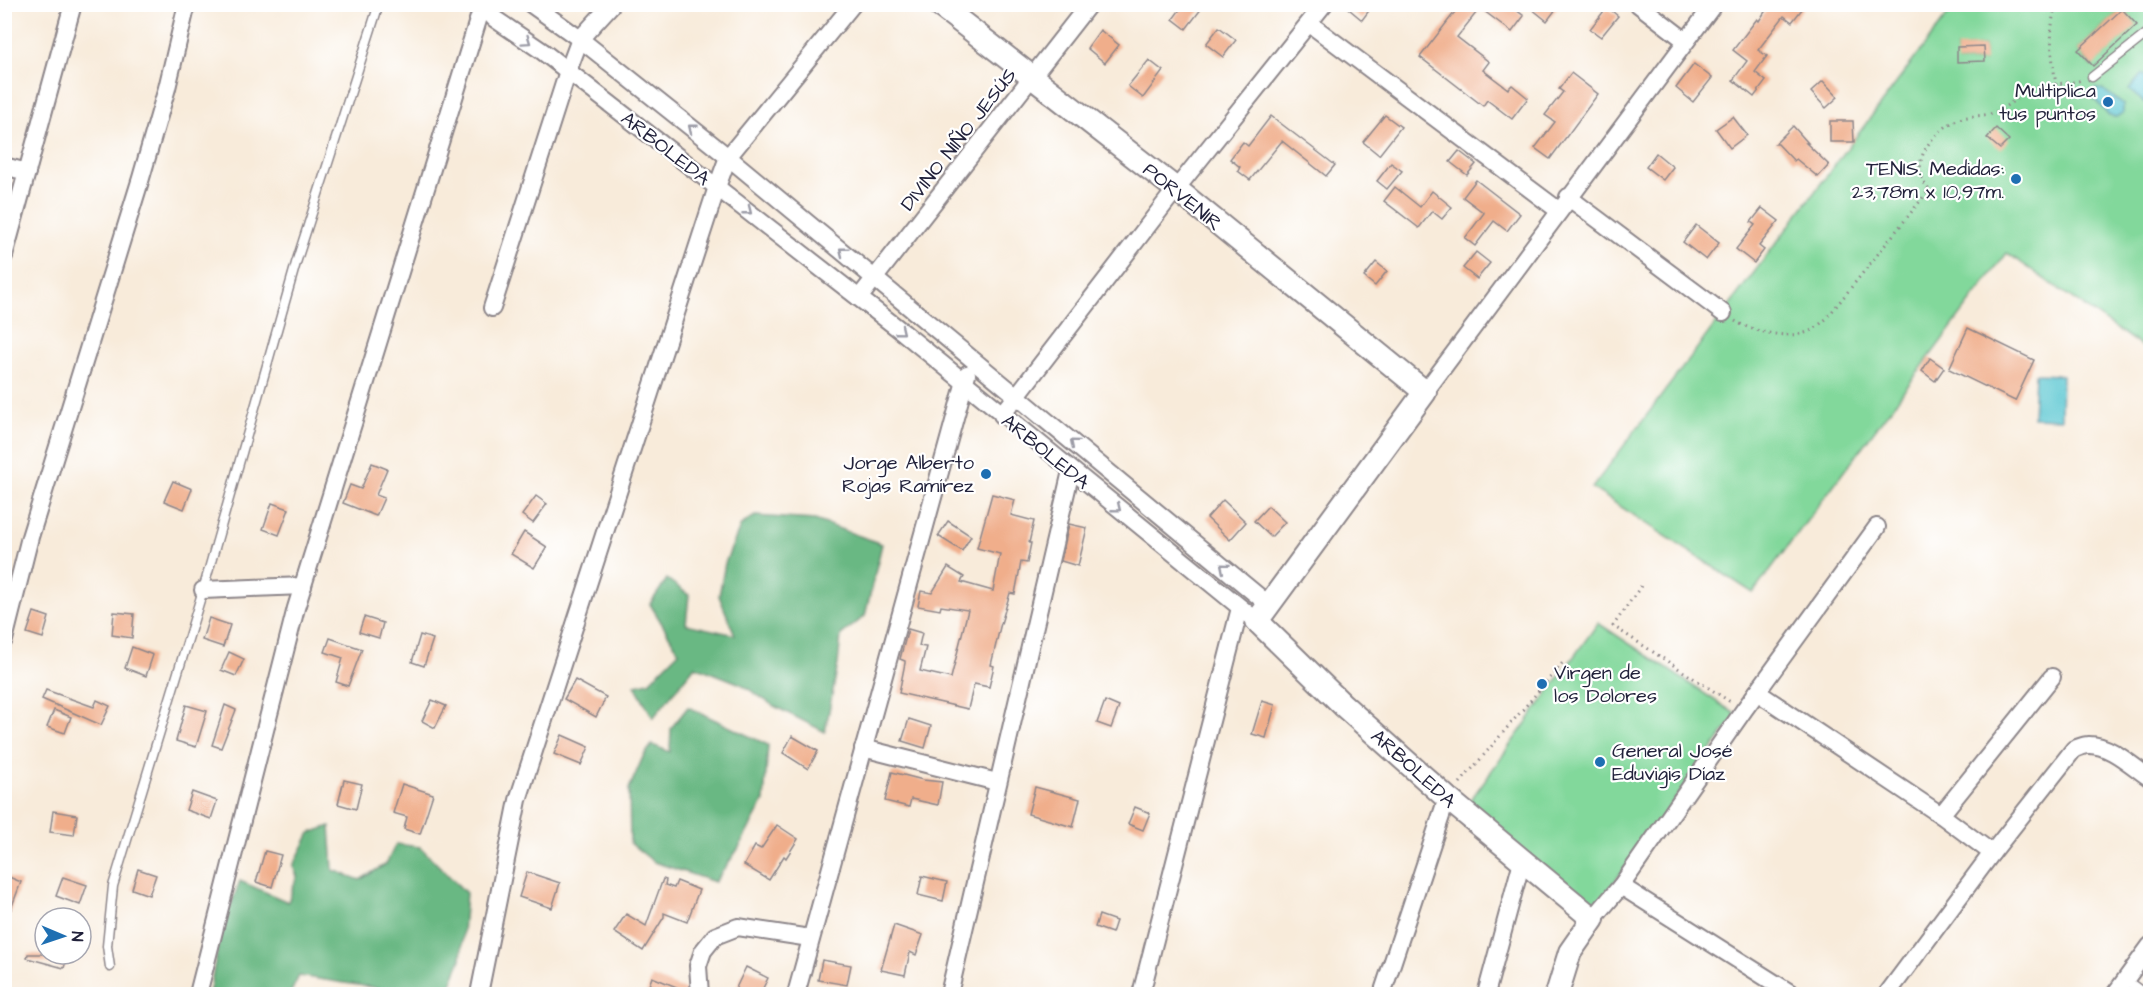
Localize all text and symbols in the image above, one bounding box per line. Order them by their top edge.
one-way arrow [521,34,532,45]
street label: DIVINO NIÑO JESÚS [894,62,1024,217]
place label: Multiplica tus puntos [1999,77,2096,128]
marker: Multiplica tus puntos [2101,95,2115,109]
street label: ARBOLEDA [615,105,716,193]
one-way arrow [687,125,698,136]
place label: TENIS. Medidas: 23,78m x 10,97m. [1852,155,2005,206]
street label: PORVENIR [1137,156,1228,237]
marker: TENIS. Medidas: 23,78m x 10,97m. [2009,172,2023,186]
one-way arrow [741,204,752,215]
one-way arrow [839,247,850,258]
one-way arrow [895,324,906,335]
street label: ARBOLEDA [995,407,1096,496]
one-way arrow [1070,439,1081,450]
place label: Jorge Alberto Rojas Ramírez [842,449,974,500]
marker: Jorge Alberto Rojas Ramírez [979,467,993,481]
one-way arrow [1110,501,1121,512]
one-way arrow [1220,564,1231,575]
place label: Virgen de los Dolores [1554,659,1657,710]
marker: Virgen de los Dolores [1535,677,1549,691]
street label: ARBOLEDA [1365,723,1462,815]
place label: General José Eduvigis Díaz [1612,737,1733,789]
marker: General José Eduvigis Díaz [1593,755,1607,769]
north arrow [33,906,93,966]
text: N [66,931,88,942]

